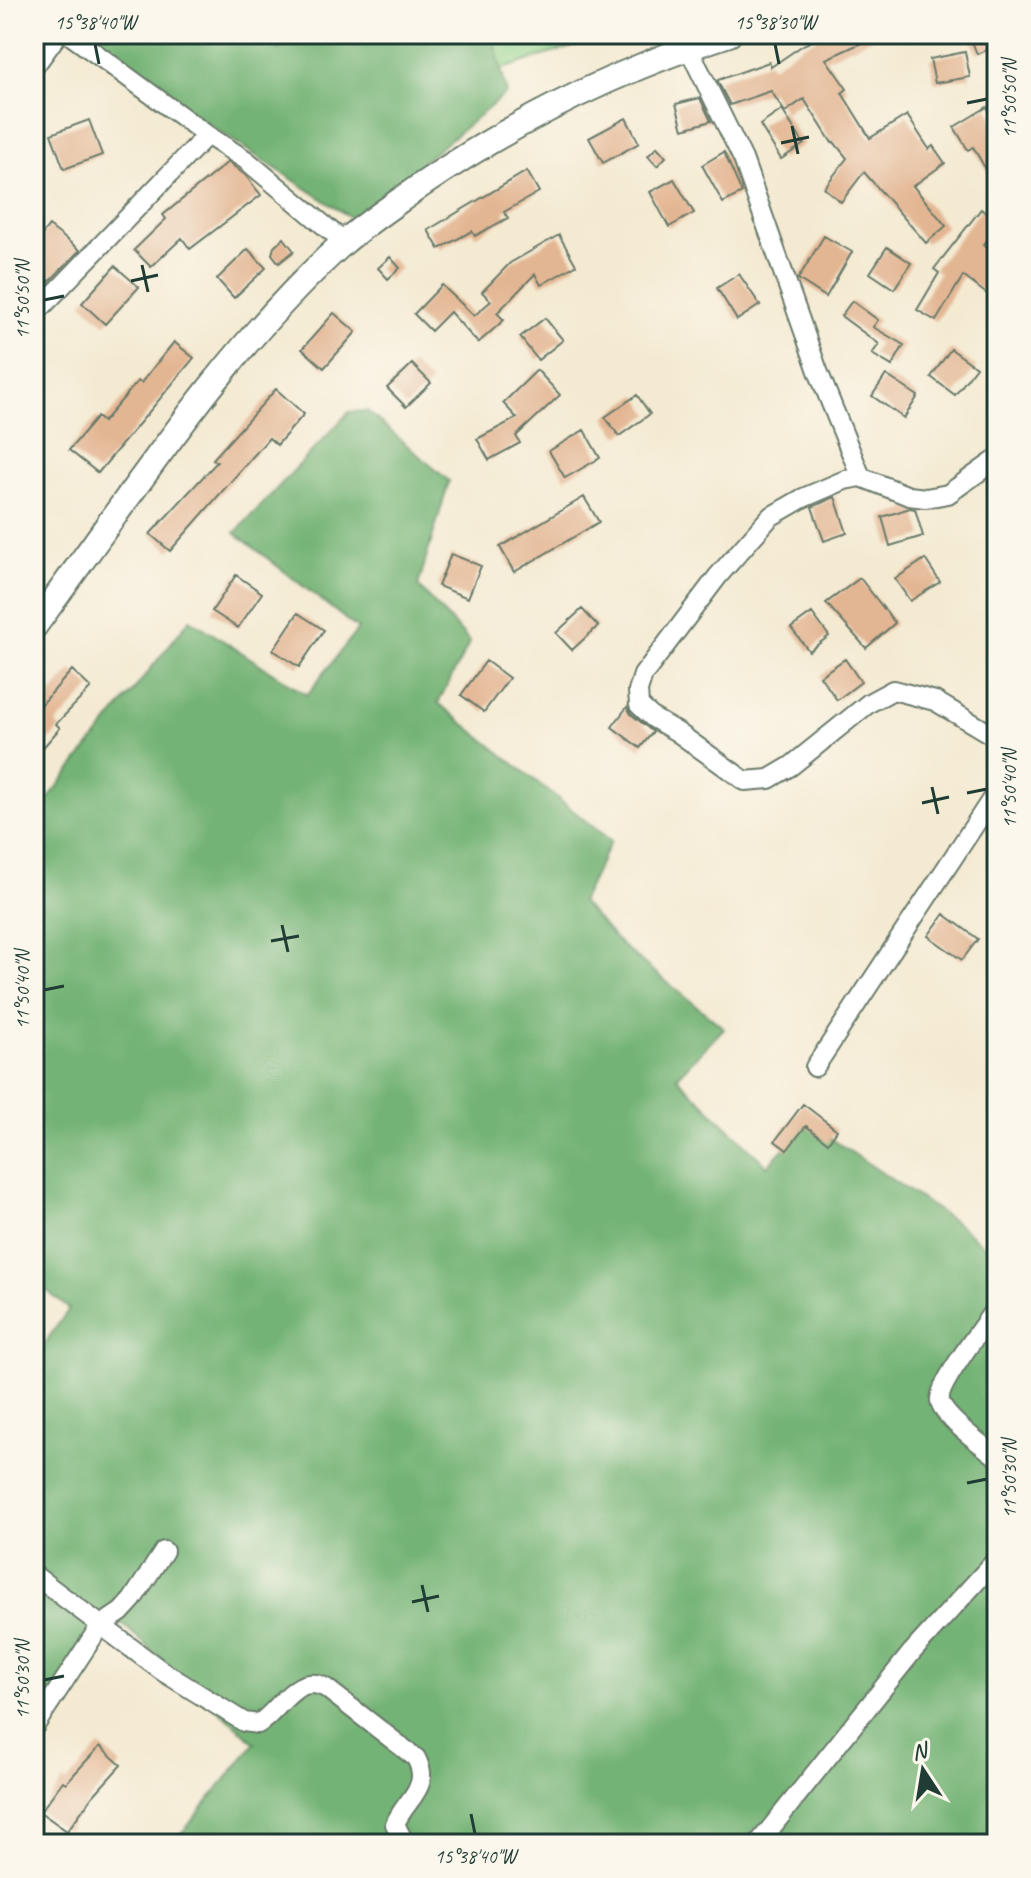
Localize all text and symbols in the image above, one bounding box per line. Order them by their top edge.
text: 15°38'40"W [54,10,139,35]
text: 15°38'30"W [734,10,819,35]
text: 11°50'50"N [997,57,1022,138]
text: 11°50'50"N [10,258,35,339]
text: 11°50'40"N [997,747,1022,828]
text: 11°50'40"N [10,948,35,1029]
text: 11°50'30"N [997,1437,1022,1518]
text: 11°50'30"N [10,1638,35,1719]
north arrow [883,1730,963,1810]
text: N [909,1736,932,1767]
text: 15°38'40"W [434,1844,519,1869]

